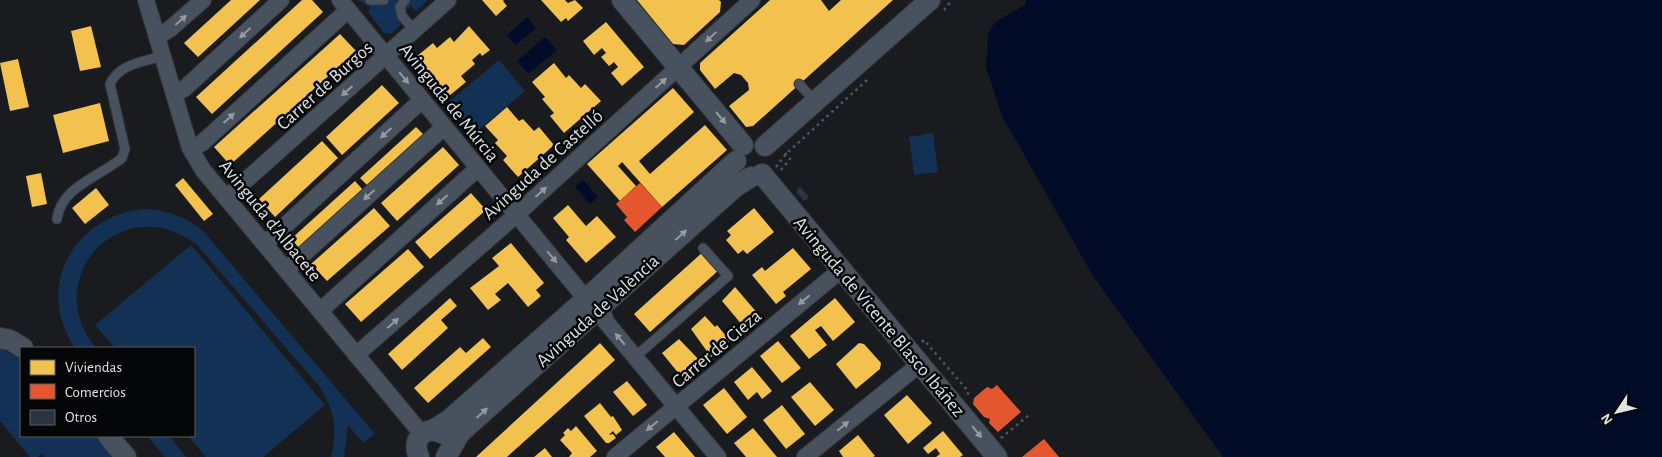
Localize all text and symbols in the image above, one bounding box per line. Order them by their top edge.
one-way arrow [174,14,186,26]
one-way arrow [240,27,252,39]
one-way arrow [706,31,718,43]
street label: Carrer de Burgos [273,38,377,134]
street label: Avinguda de Múrcia [395,40,502,166]
one-way arrow [399,71,410,84]
one-way arrow [655,77,667,89]
one-way arrow [340,86,353,97]
street label: Avinguda de Castelló [479,106,607,224]
one-way arrow [715,111,726,124]
one-way arrow [222,112,234,124]
one-way arrow [381,127,393,139]
street label: Avinguda d'Albacete [215,157,325,285]
one-way arrow [535,186,547,198]
one-way arrow [363,189,376,200]
one-way arrow [436,194,448,206]
street label: Avinguda de Vicente Blasco Ibáñez [790,213,968,421]
one-way arrow [675,229,687,241]
one-way arrow [547,250,558,263]
street label: Avinguda de València [533,251,663,371]
one-way arrow [798,295,811,306]
street label: Carrer de Cieza [669,306,765,392]
one-way arrow [387,318,399,329]
one-way arrow [614,332,625,345]
legend [20,347,195,437]
text: Viviendas [65,360,122,375]
text: Comercios [65,385,126,400]
north arrow [1592,387,1642,437]
one-way arrow [476,408,489,419]
text: Otros [65,410,97,425]
text: N [1599,411,1616,427]
one-way arrow [646,421,659,432]
one-way arrow [836,421,849,432]
one-way arrow [971,425,982,438]

